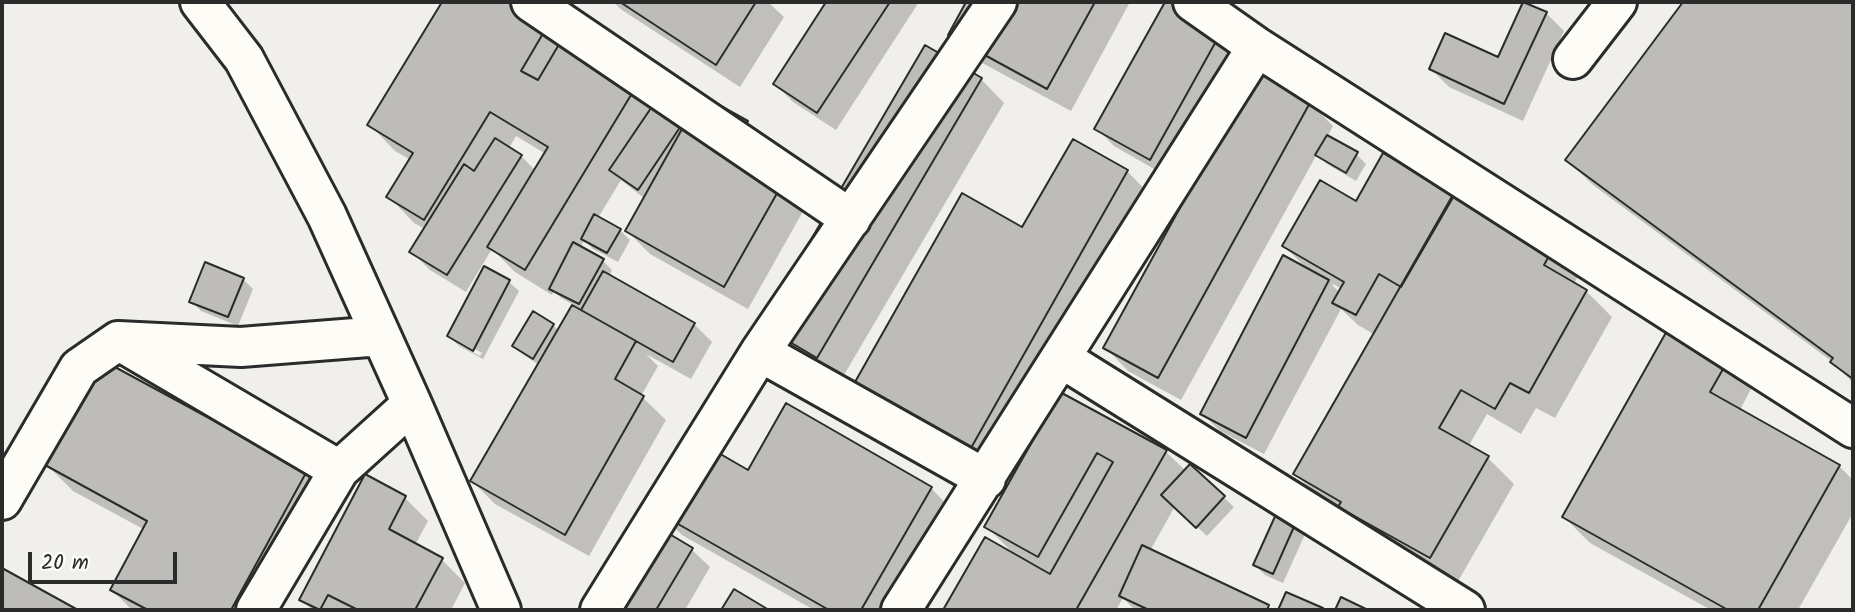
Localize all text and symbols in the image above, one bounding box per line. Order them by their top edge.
scale bar [32,538,180,582]
text: 20 m [41,547,89,580]

